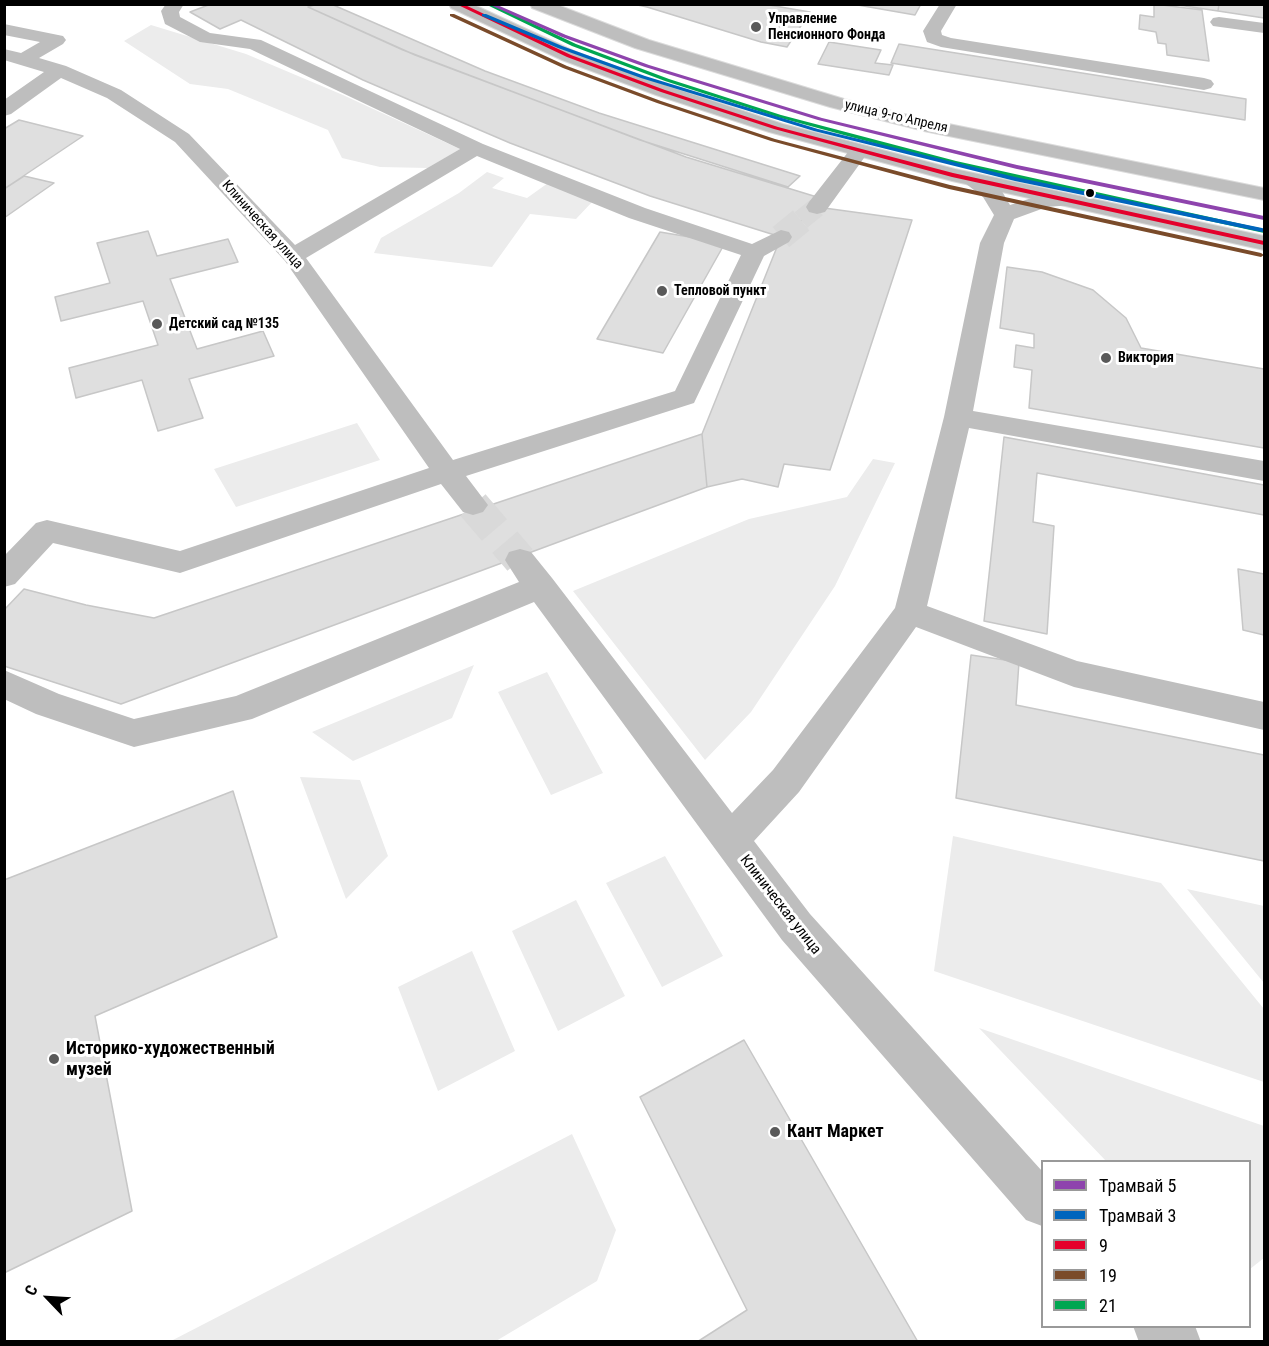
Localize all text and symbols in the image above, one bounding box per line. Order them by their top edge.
place label: Управление Пенсионного Фонда [768,11,885,44]
marker: Управление Пенсионного Фонда [749,20,763,34]
street label: улица 9-го Апреля [843,97,949,137]
street label: Клиническая улица [218,177,306,273]
unlabelled marker [1084,187,1096,199]
place label: Тепловой пункт [674,283,766,299]
marker: Тепловой пункт [655,284,669,298]
place label: Детский сад №135 [169,316,279,332]
marker: Детский сад №135 [150,317,164,331]
place label: Виктория [1118,350,1174,366]
marker: Виктория [1099,351,1113,365]
street label: Клиническая улица [736,852,824,958]
place label: Историко-художественный музей [66,1038,275,1080]
marker: Историко-художественный музей [47,1052,61,1066]
place label: Кант Маркет [787,1121,884,1143]
marker: Кант Маркет [768,1125,782,1139]
legend [1041,1160,1251,1328]
text: Трамвай 5 [1099,1175,1176,1196]
text: Трамвай 3 [1099,1205,1176,1226]
text: 9 [1099,1235,1108,1256]
text: 19 [1099,1265,1117,1286]
north arrow [18,1268,78,1328]
text: С [21,1282,42,1298]
text: 21 [1099,1295,1117,1316]

